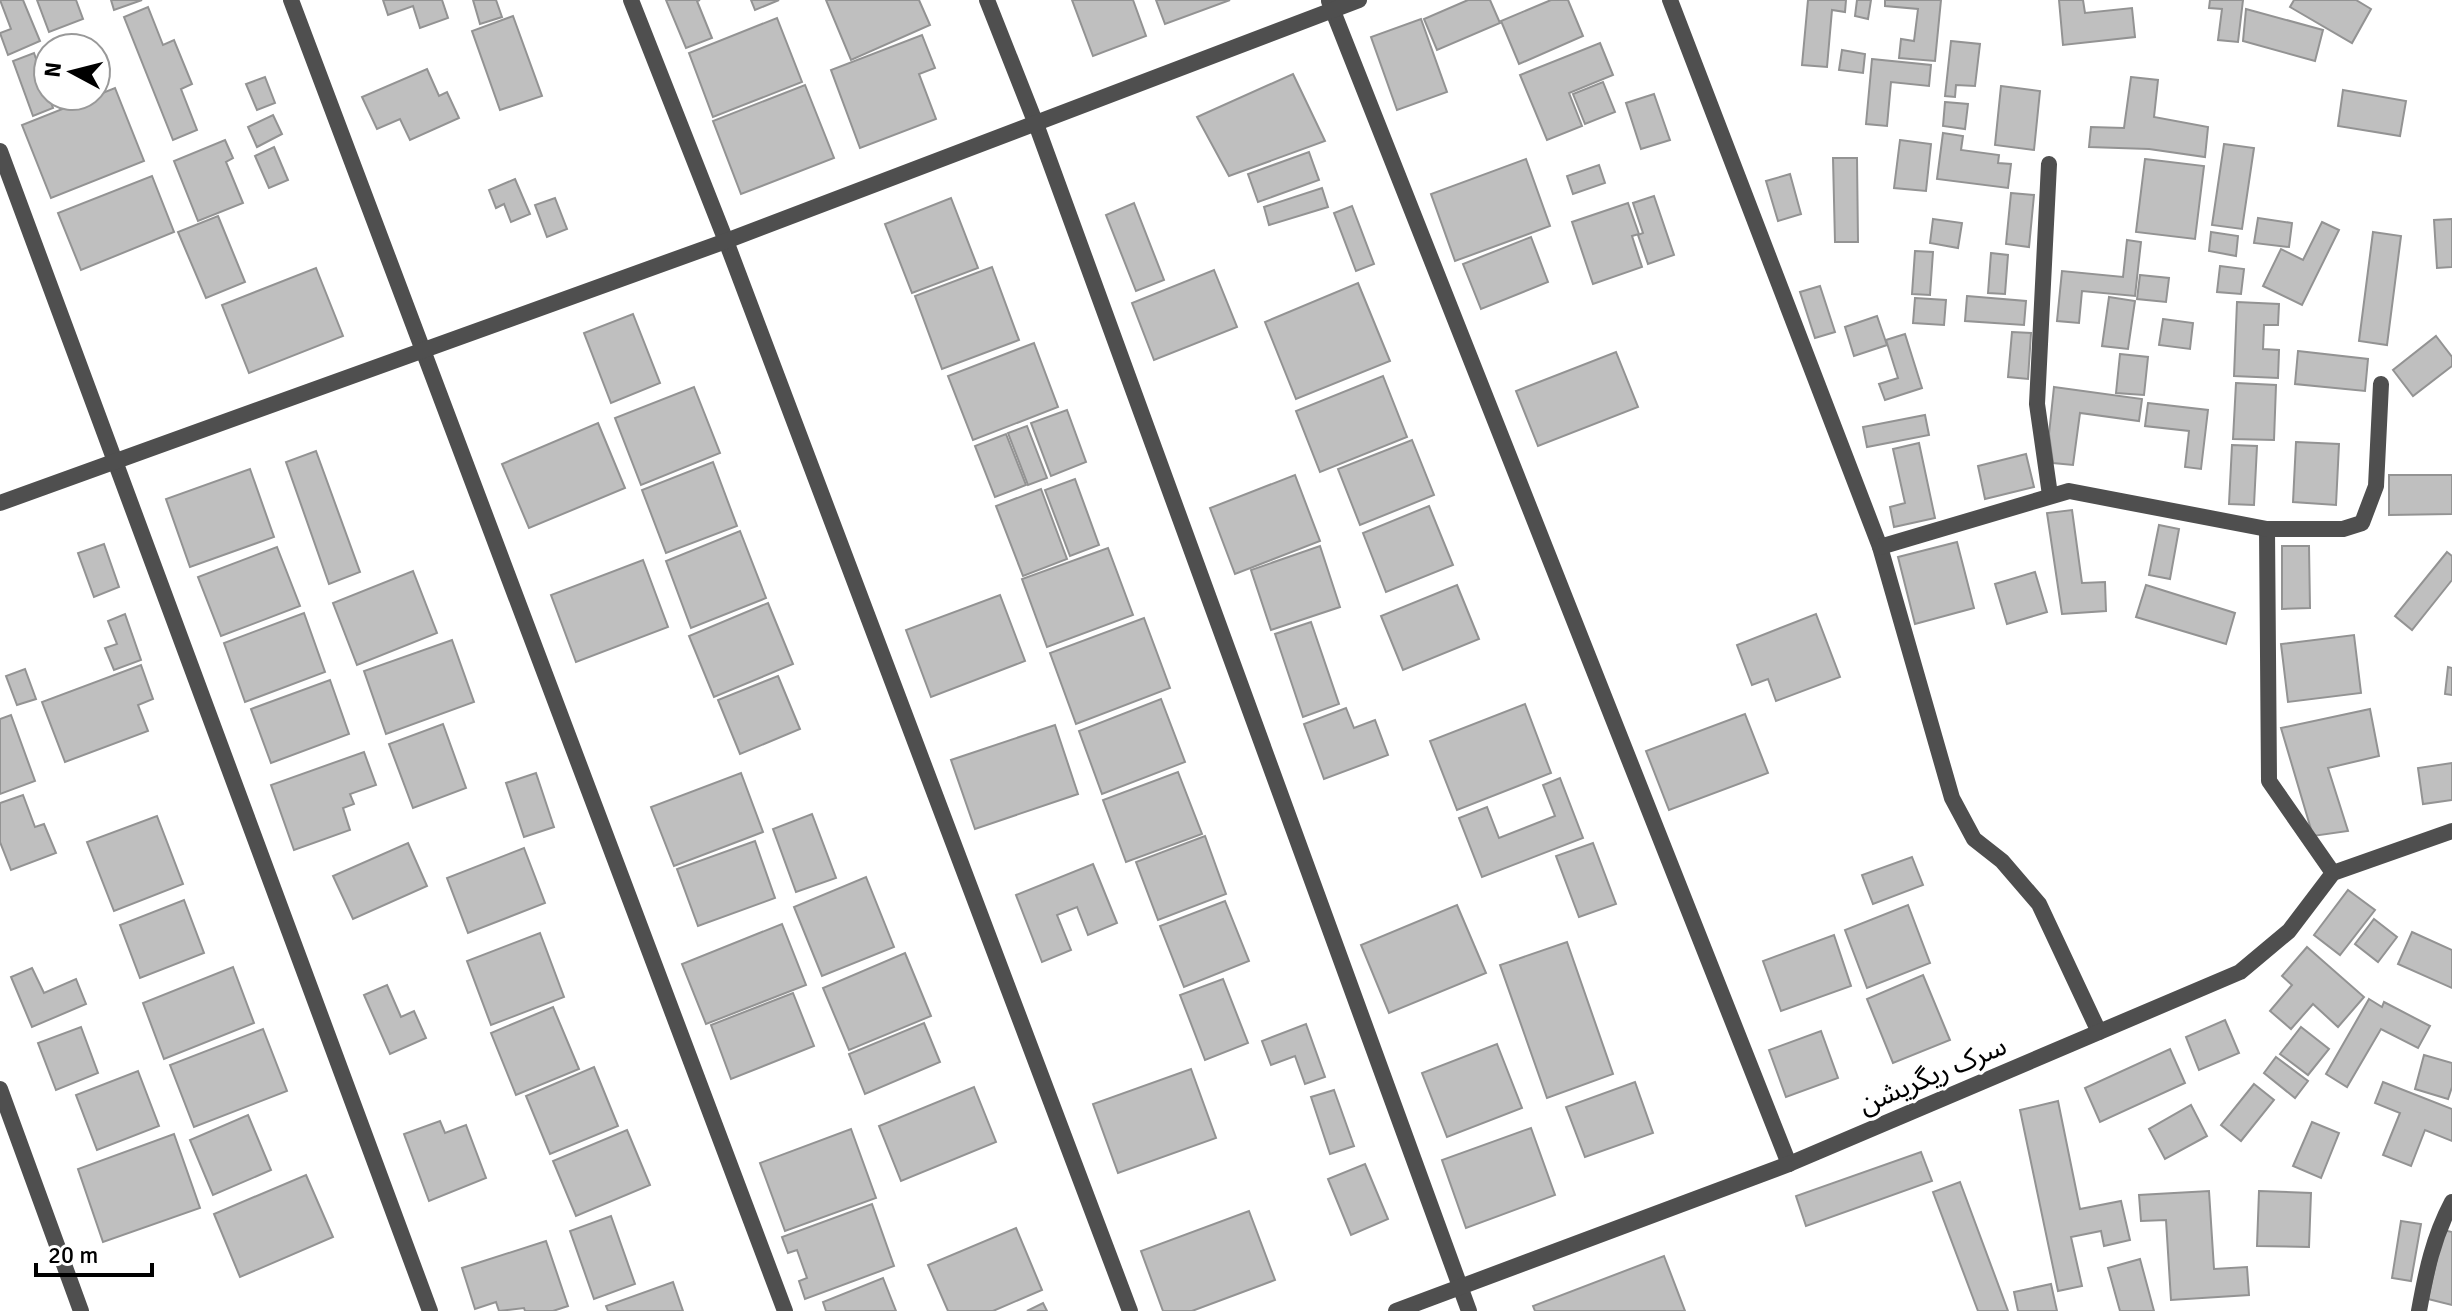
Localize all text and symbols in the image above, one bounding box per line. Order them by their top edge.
north arrow [32,32,112,112]
text: N [38,60,67,79]
street label: سرک ریگریشن [1853,1028,2012,1121]
scale bar [36,1227,152,1277]
text: 20 m [48,1240,98,1270]

